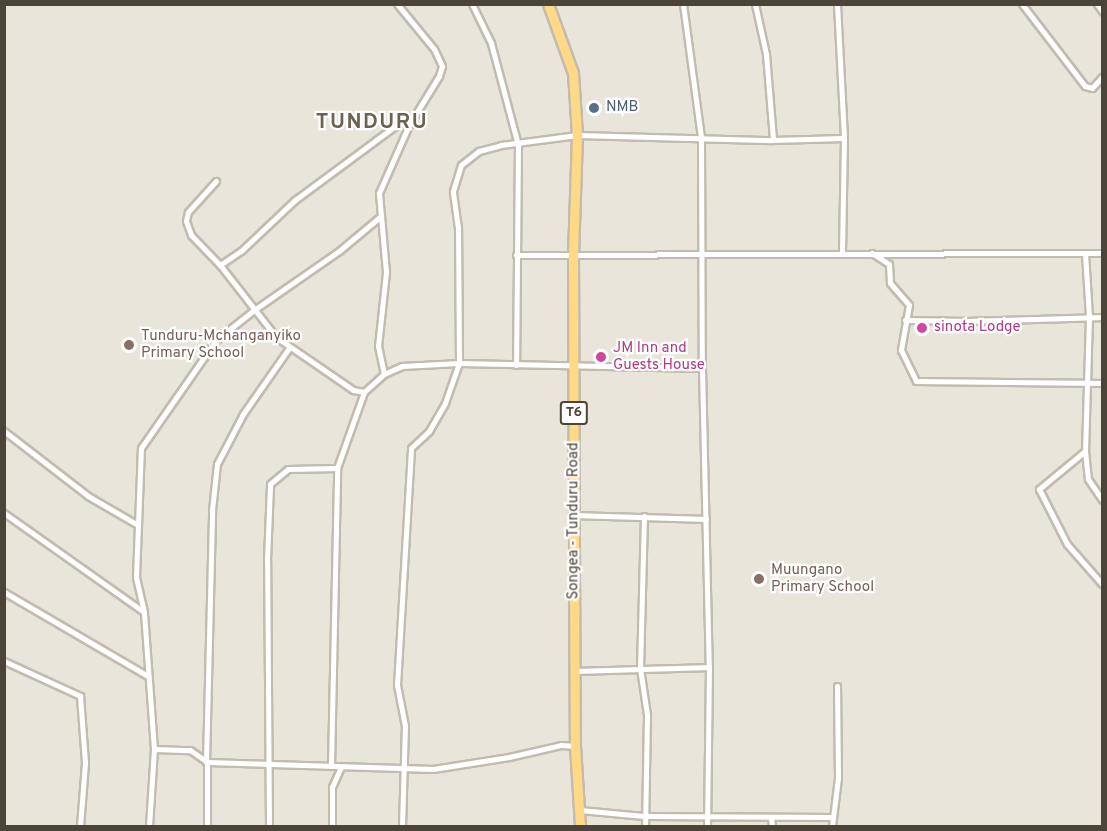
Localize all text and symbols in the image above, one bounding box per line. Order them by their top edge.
place label: NMB [606,99,638,117]
marker: NMB [587,101,601,115]
district label: TUNDURU [316,110,428,136]
place label: sinota Lodge [934,319,1021,337]
marker: sinota Lodge [915,321,929,335]
place label: Tunduru-Mchanganyiko Primary School [141,327,301,362]
marker: Tunduru-Mchanganyiko Primary School [122,338,136,352]
place label: JM Inn and Guests House [613,339,705,374]
marker: JM Inn and Guests House [594,350,608,364]
road number: T6 [559,402,589,424]
street label: Songea - Tunduru Road [565,442,583,600]
place label: Muungano Primary School [771,561,874,596]
marker: Muungano Primary School [752,572,766,586]

